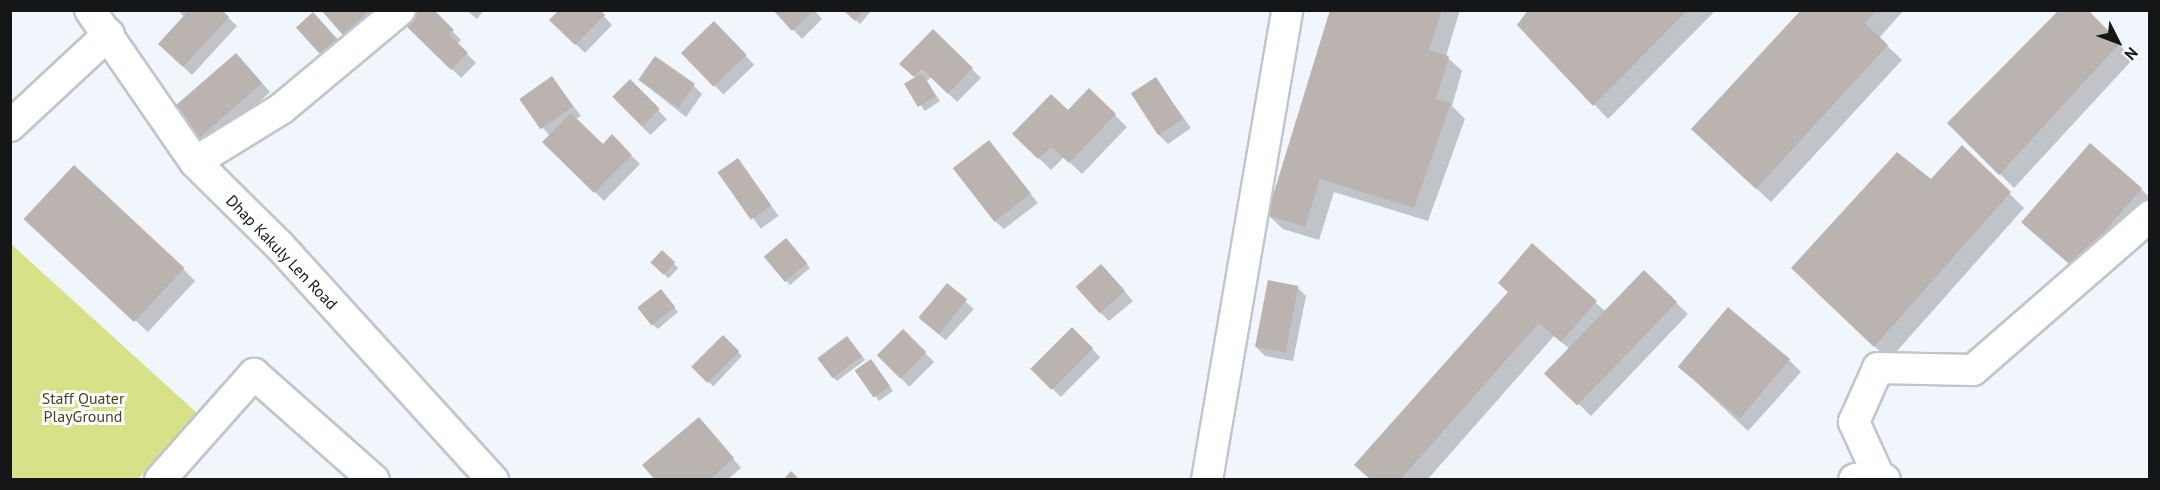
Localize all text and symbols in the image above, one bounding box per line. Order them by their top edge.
north arrow [2088,12,2148,72]
text: N [2120,43,2142,65]
street label: Dhap Kakuly Len Road [222,191,342,313]
park label: Staff Quater PlayGround [42,388,124,426]

